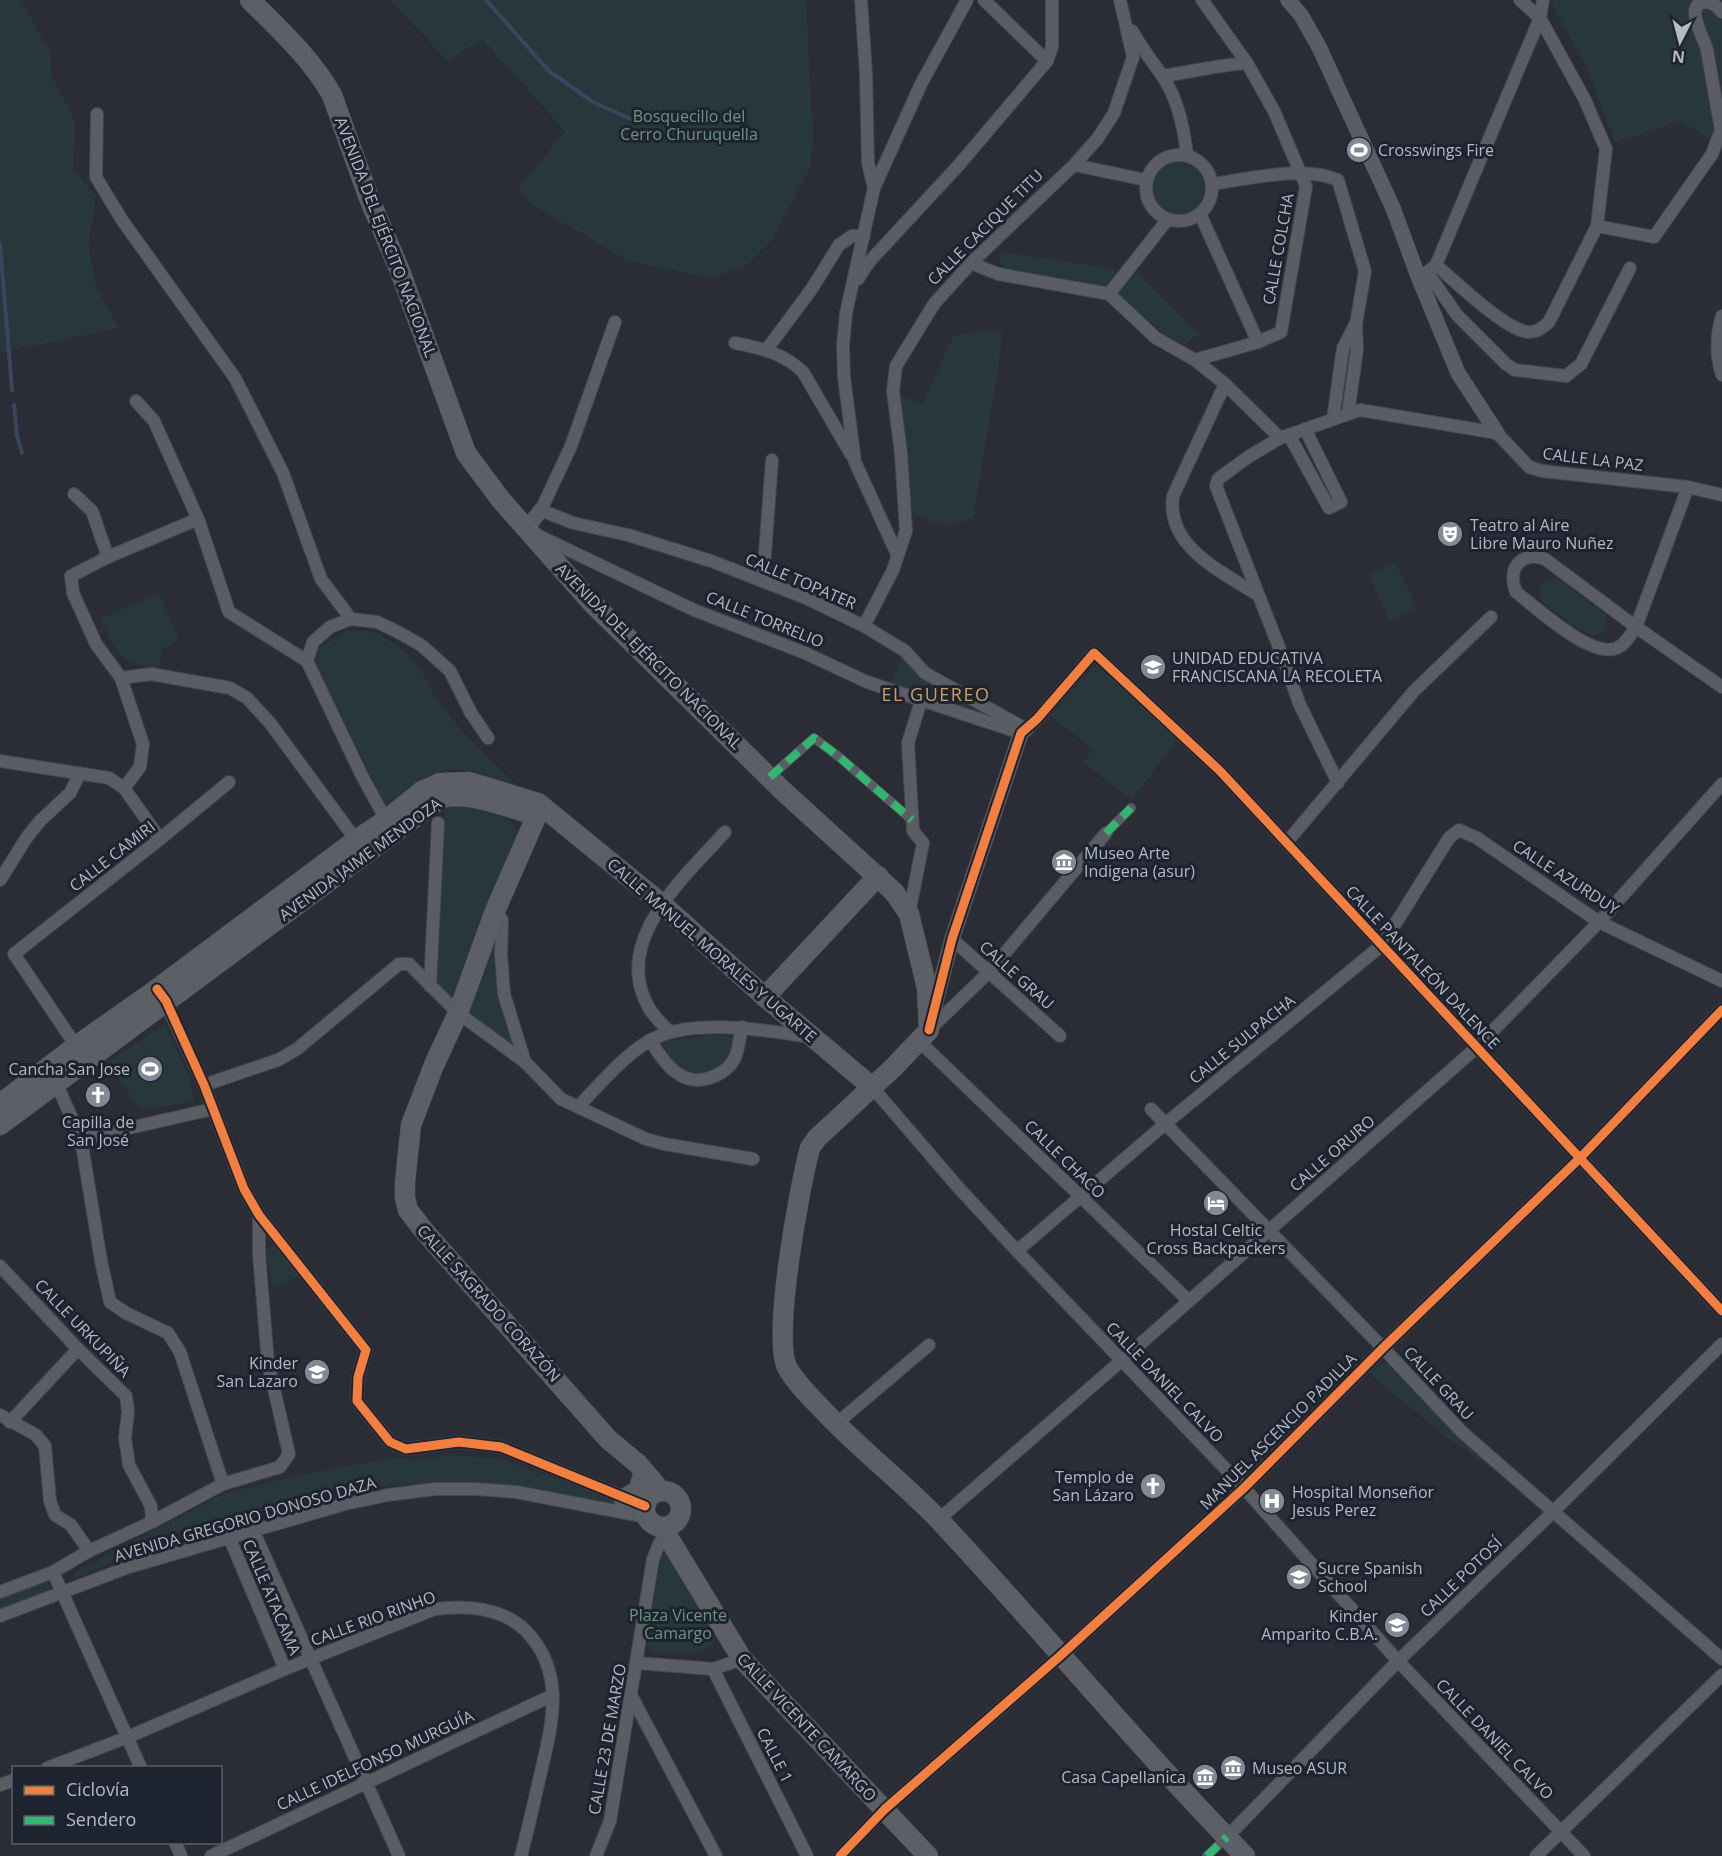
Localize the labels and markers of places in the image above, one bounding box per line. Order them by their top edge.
sports icon: Crosswings Fire [1344,135,1374,165]
place label: Crosswings Fire [1378,139,1494,161]
place label: Teatro al Aire Libre Mauro Nuñez [1470,514,1613,554]
theatre icon: Teatro al Aire Libre Mauro Nuñez [1435,519,1465,549]
place label: UNIDAD EDUCATIVA FRANCISCANA LA RECOLETA [1172,647,1383,687]
school or university icon: UNIDAD EDUCATIVA FRANCISCANA LA RECOLETA [1138,652,1168,682]
place label: Museo Arte Indigena (asur) [1084,842,1195,882]
museum icon: Museo Arte Indigena (asur) [1049,847,1079,877]
sports icon: Cancha San Jose [135,1054,165,1084]
place label: Cancha San Jose [9,1058,130,1080]
church icon: Capilla de San José [83,1080,113,1110]
place label: Capilla de San José [62,1111,134,1151]
hotel icon: Hostal Celtic Cross Backpackers [1201,1188,1231,1218]
place label: Hostal Celtic Cross Backpackers [1147,1219,1285,1259]
place label: Kinder San Lazaro [217,1352,298,1392]
school or university icon: Kinder San Lazaro [302,1357,332,1387]
place label: Templo de San Lázaro [1053,1466,1134,1506]
church icon: Templo de San Lázaro [1138,1471,1168,1501]
place label: Hospital Monseñor Jesus Perez [1290,1481,1435,1521]
hospital icon: Hospital Monseñor Jesus Perez [1257,1486,1287,1516]
place label: Sucre Spanish School [1318,1557,1423,1597]
school or university icon: Sucre Spanish School [1284,1562,1314,1592]
place label: Kinder Amparito C.B.A. [1261,1605,1378,1645]
school or university icon: Kinder Amparito C.B.A. [1382,1610,1412,1640]
museum icon: Museo ASUR [1218,1753,1248,1783]
place label: Museo ASUR [1252,1757,1347,1779]
museum icon: Casa Capellanica [1190,1762,1220,1792]
place label: Casa Capellanica [1061,1766,1186,1788]

